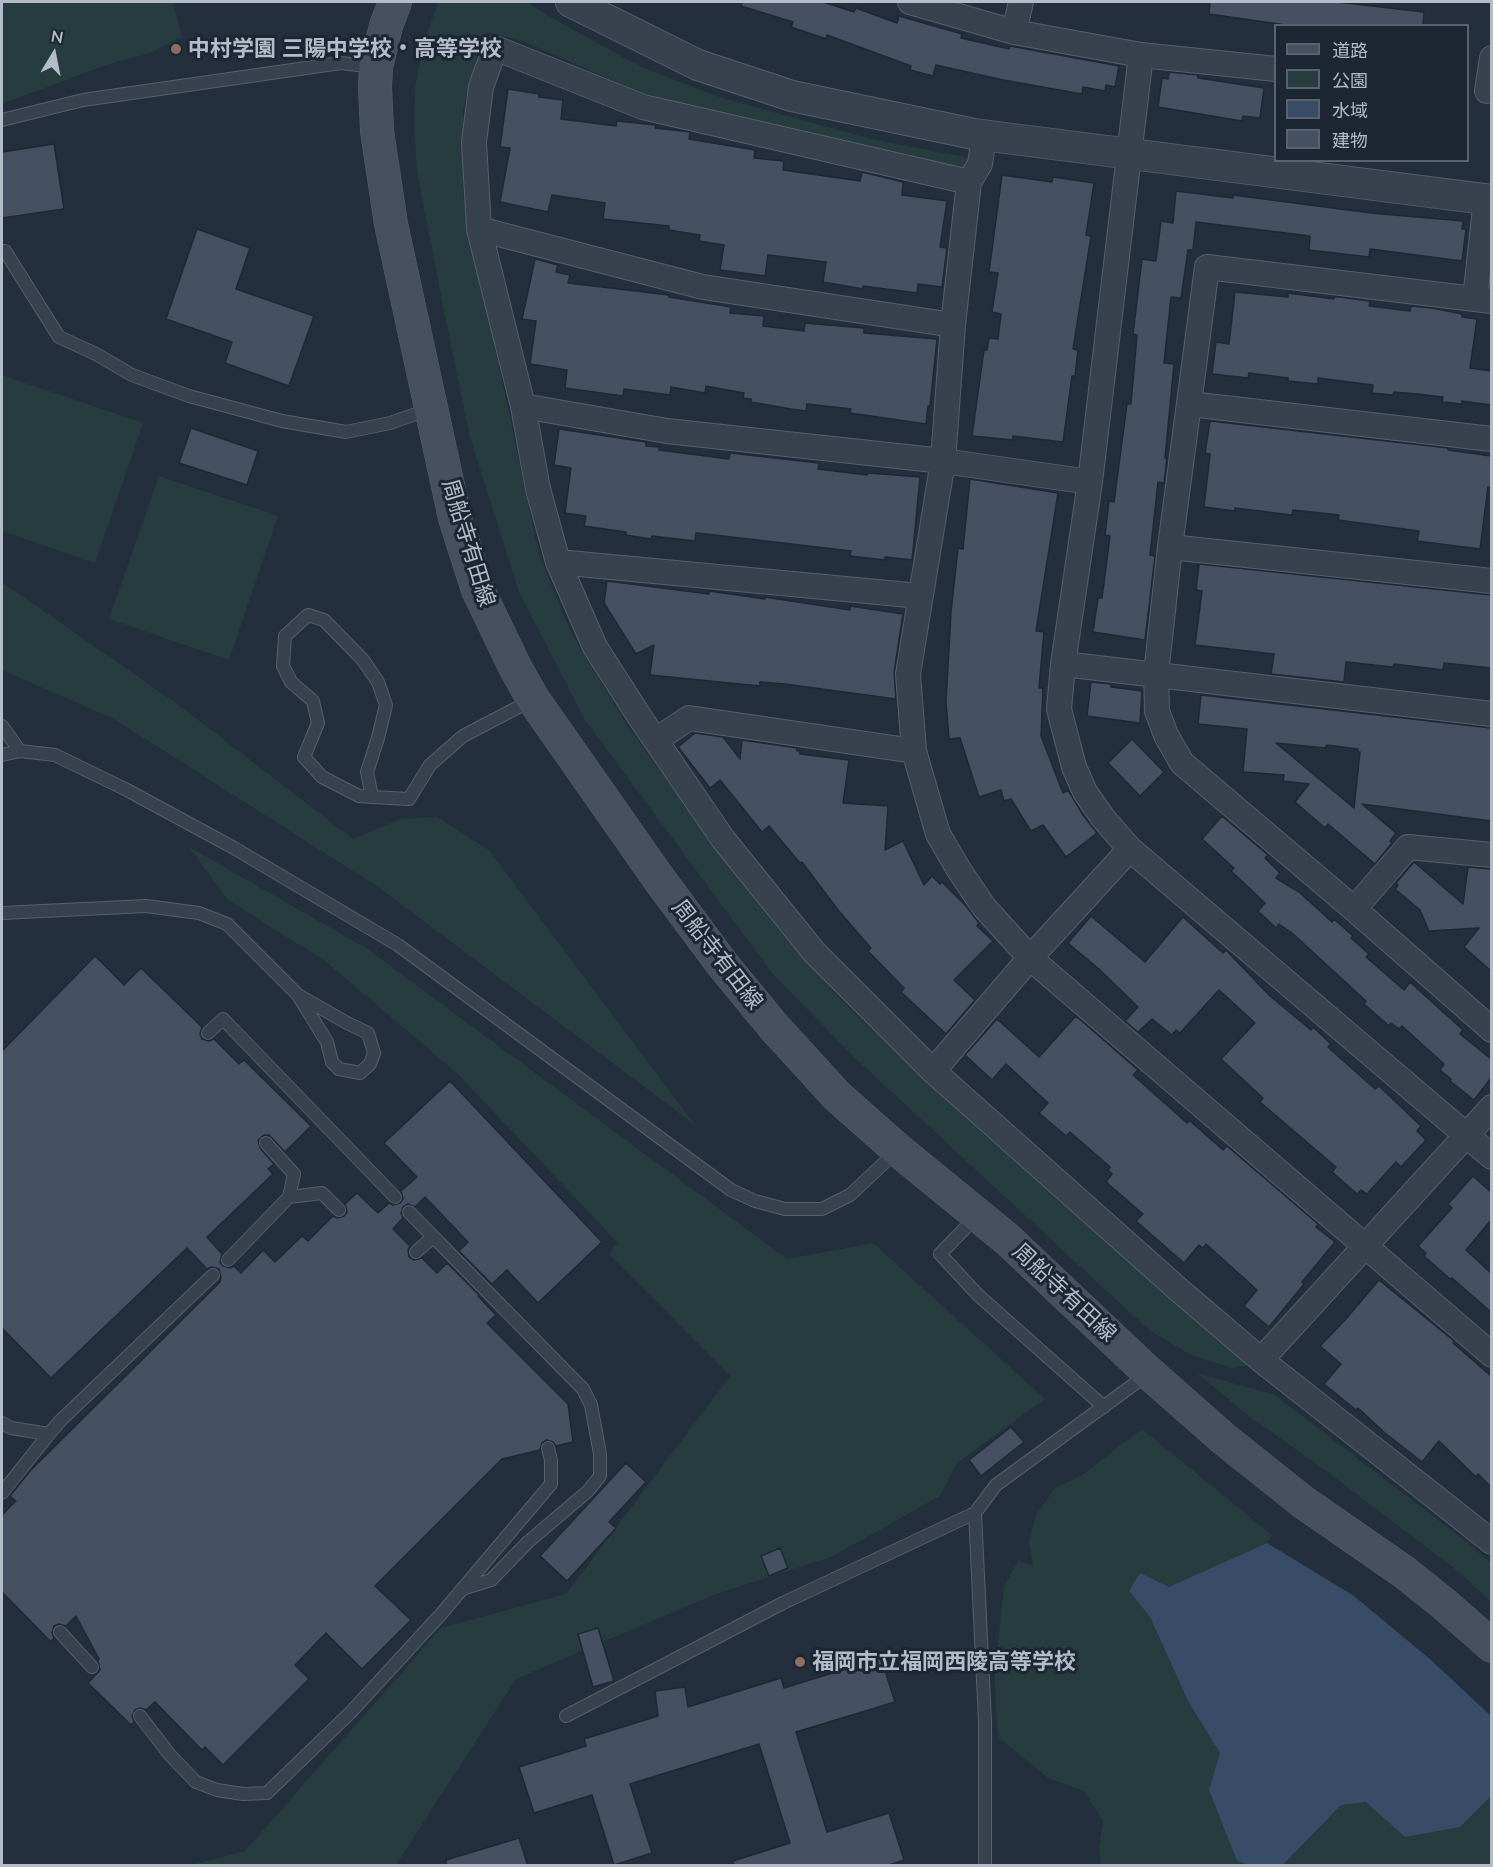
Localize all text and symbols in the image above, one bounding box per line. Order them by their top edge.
north arrow [24,24,84,84]
legend [1274,24,1469,162]
text: N [49,25,65,47]
place label: 中村学園 三陽中学校・高等学校 [188,36,502,62]
text: 道路 [1332,39,1368,62]
marker: 中村学園 三陽中学校・高等学校 [169,42,183,56]
text: 公園 [1332,69,1368,92]
text: 水域 [1332,99,1368,122]
text: 建物 [1332,129,1368,152]
street label: 周船寺有田線 [436,476,500,610]
street label: 周船寺有田線 [666,895,768,1015]
street label: 周船寺有田線 [1007,1238,1121,1348]
place label: 福岡市立福岡西陵高等学校 [812,1649,1076,1675]
marker: 福岡市立福岡西陵高等学校 [793,1655,807,1669]

